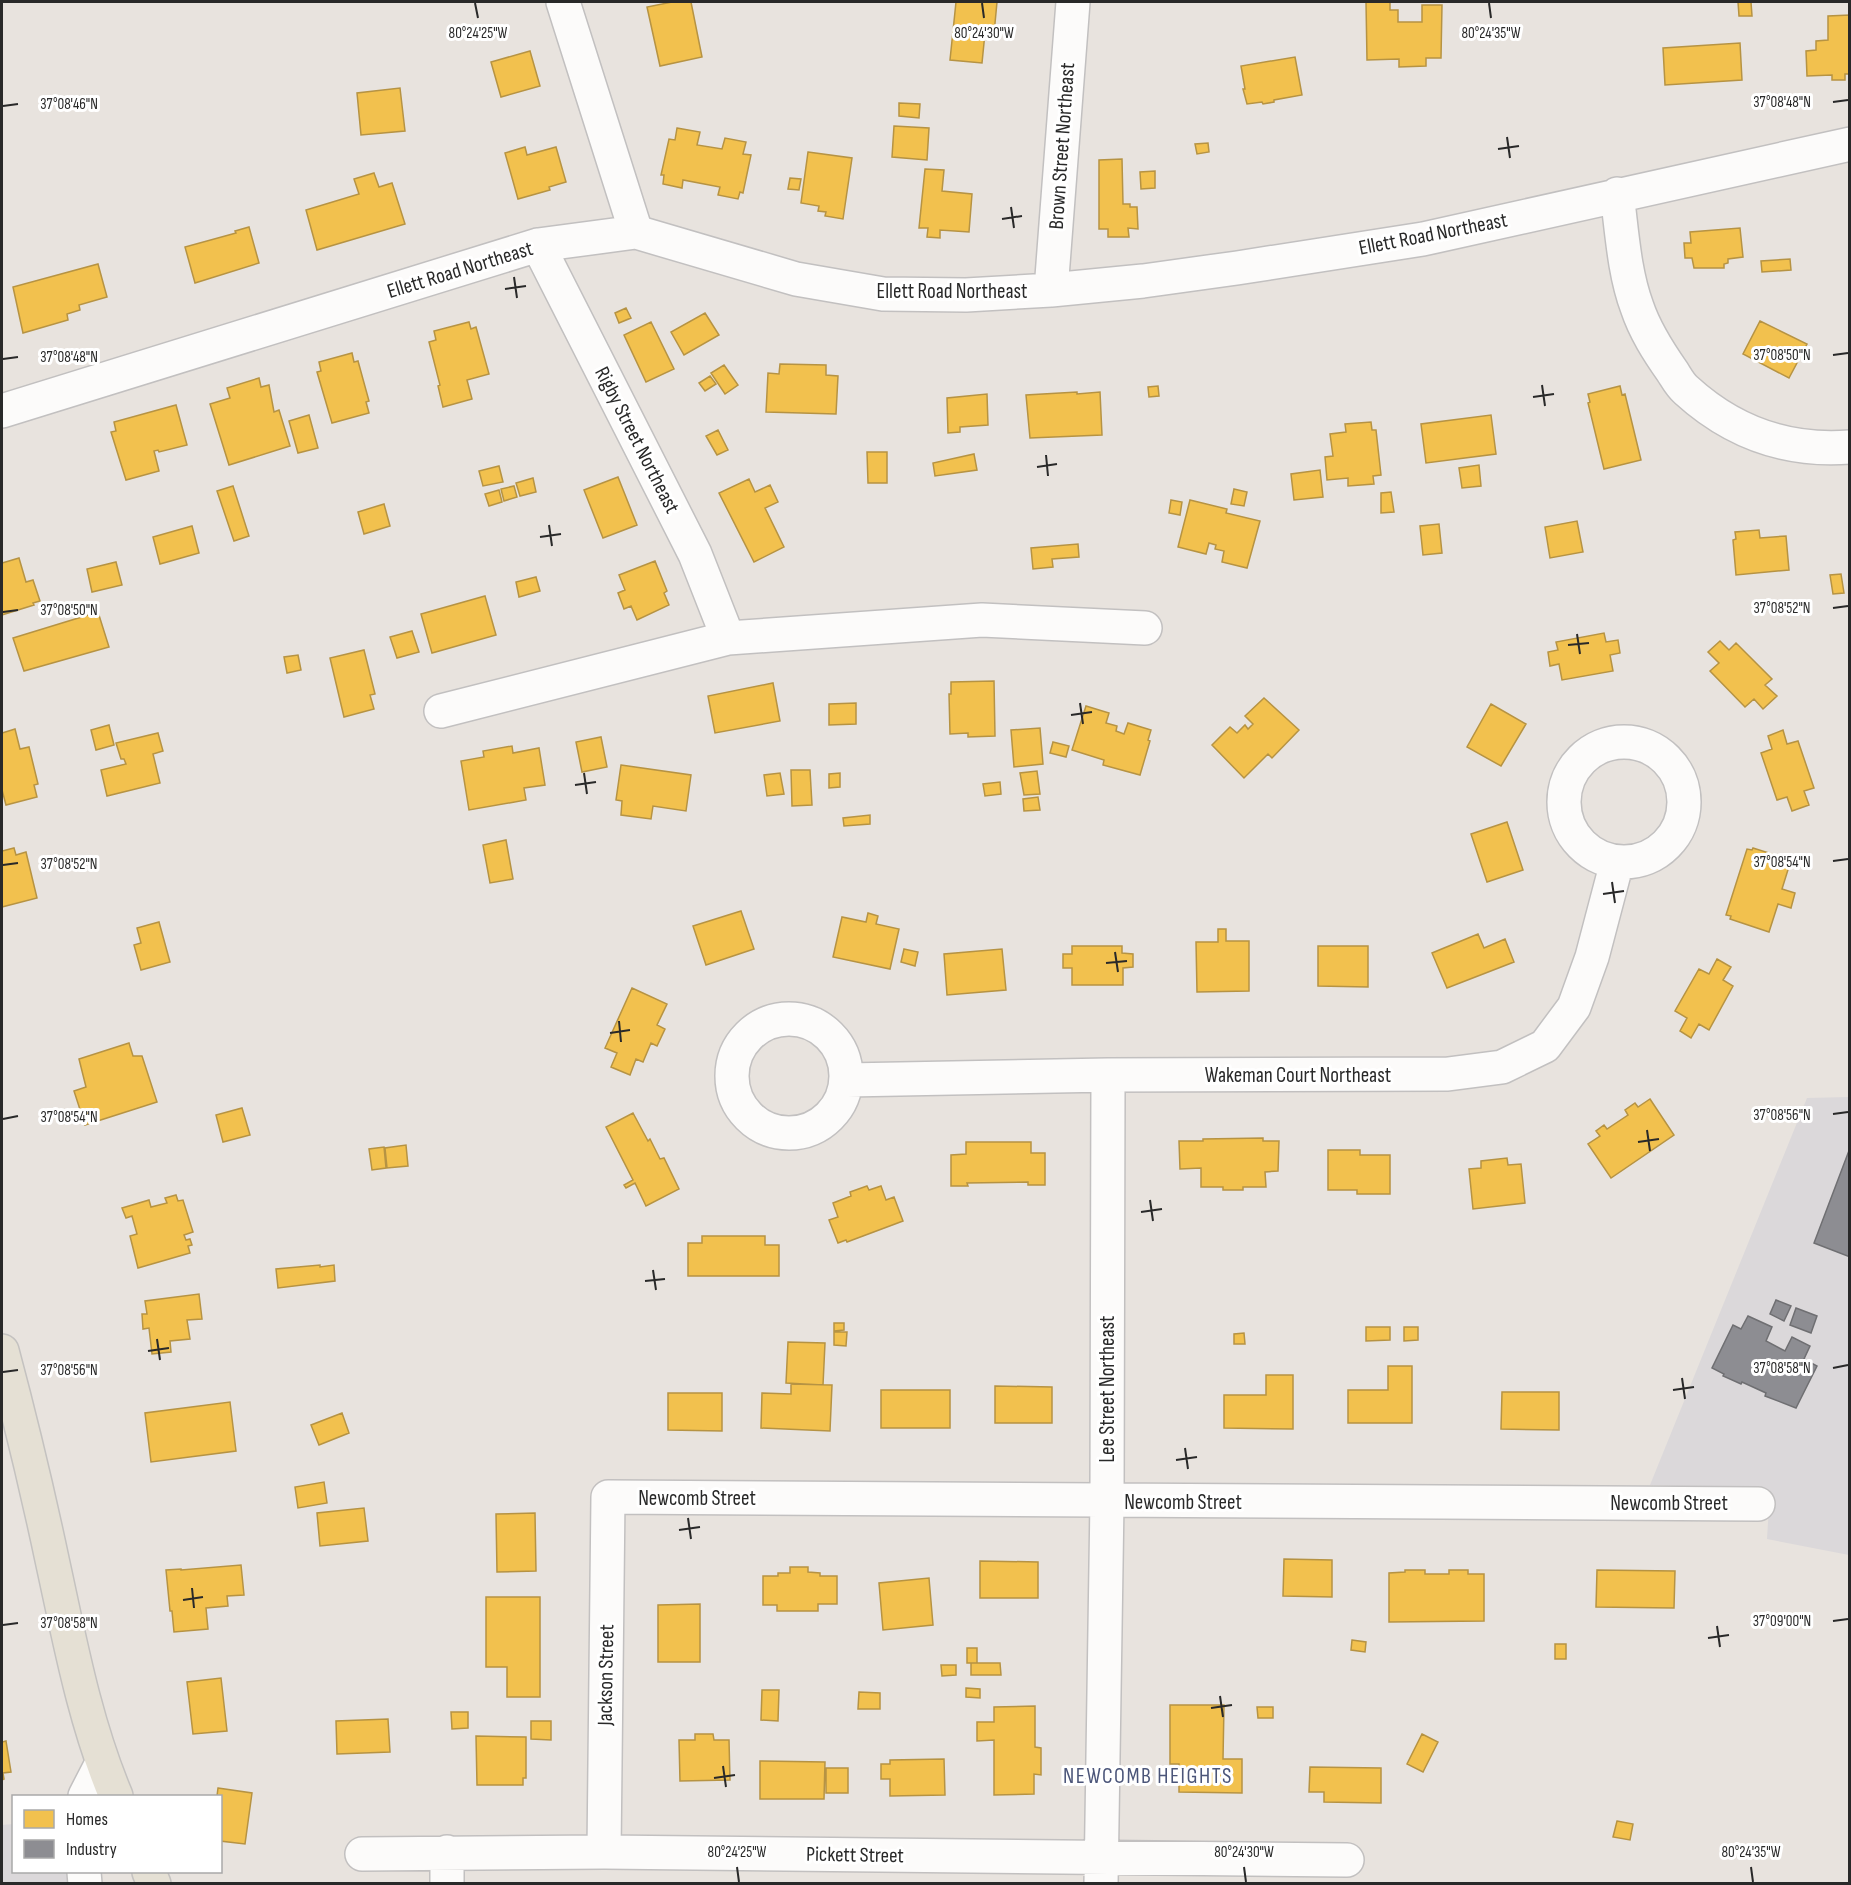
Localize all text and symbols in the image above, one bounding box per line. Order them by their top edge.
text: 80°24'25"W [449,24,508,43]
text: 80°24'30"W [954,24,1014,43]
text: 80°24'35"W [1462,24,1521,43]
street label: Brown Street Northeast [1044,62,1080,230]
text: 37°08'48"N [1753,93,1811,112]
text: 37°08'46"N [40,95,98,114]
street label: Ellett Road Northeast [1357,207,1509,261]
street label: Ellett Road Northeast [384,236,536,304]
street label: Ellett Road Northeast [877,279,1027,304]
text: 37°08'50"N [1753,346,1811,365]
text: 37°08'48"N [40,348,98,367]
street label: Rigby Street Northeast [589,363,685,517]
text: 37°08'52"N [1753,599,1811,618]
text: 37°08'50"N [40,601,98,620]
text: 37°08'54"N [1753,853,1811,872]
text: 37°08'52"N [40,855,98,874]
street label: Wakeman Court Northeast [1205,1063,1391,1088]
text: 37°08'56"N [1753,1106,1811,1125]
text: 37°08'54"N [40,1108,98,1127]
street label: Lee Street Northeast [1095,1316,1120,1462]
text: 37°08'58"N [1753,1359,1811,1378]
text: 37°08'56"N [40,1361,98,1380]
street label: Newcomb Street [638,1486,756,1511]
street label: Newcomb Street [1124,1490,1242,1515]
street label: Newcomb Street [1610,1491,1728,1516]
text: 37°09'00"N [1753,1612,1811,1631]
text: 37°08'58"N [40,1614,98,1633]
street label: Jackson Street [593,1624,619,1727]
district label: NEWCOMB HEIGHTS [1063,1763,1233,1790]
legend [12,1795,222,1873]
text: Homes [66,1809,108,1830]
text: Industry [66,1839,117,1860]
street label: Pickett Street [806,1842,904,1868]
text: 80°24'25"W [708,1843,767,1862]
text: 80°24'30"W [1214,1843,1274,1862]
text: 80°24'35"W [1722,1843,1781,1862]

